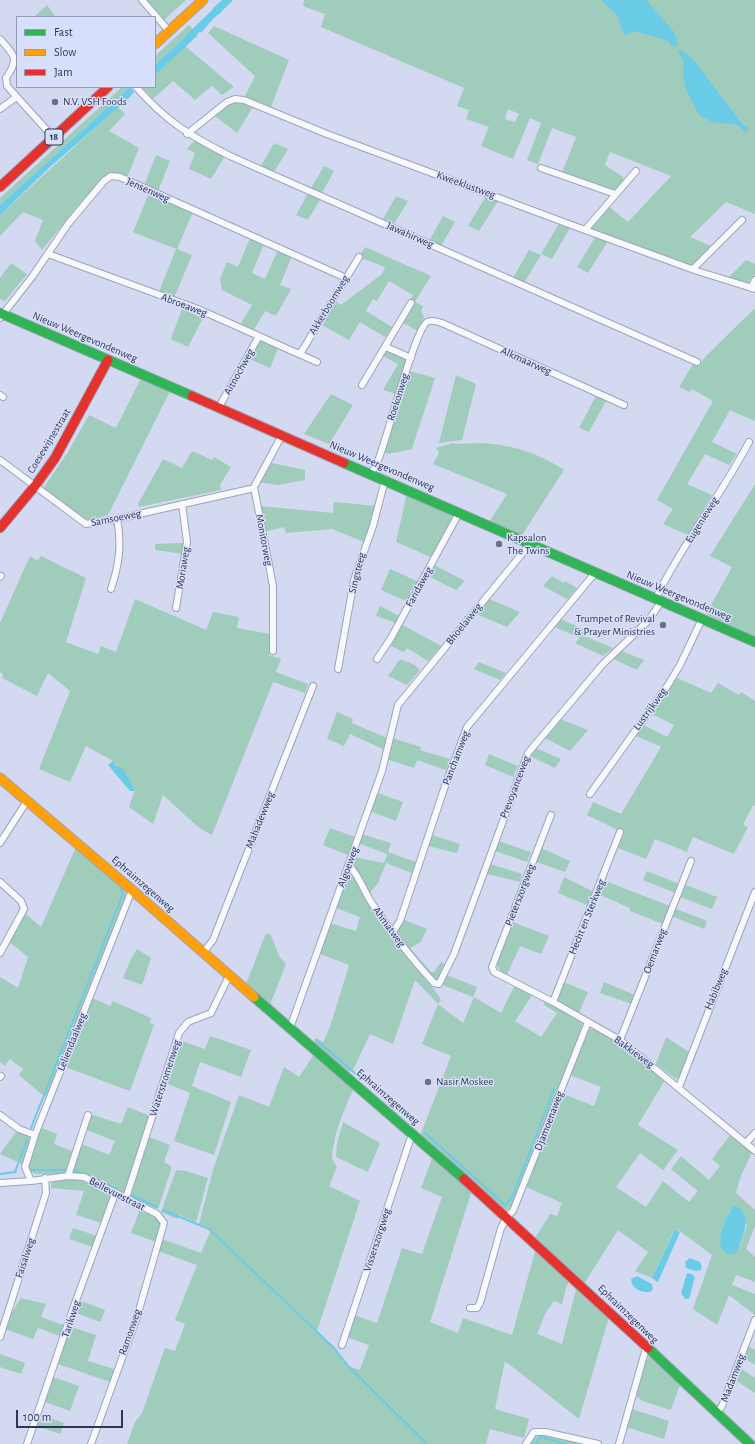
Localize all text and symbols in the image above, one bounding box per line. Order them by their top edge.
legend [16,16,156,88]
text: Fast [54,26,73,38]
text: Slow [54,46,76,58]
text: Jam [54,66,73,78]
place label: N.V. VSH Foods [63,95,127,109]
marker: N.V. VSH Foods [50,97,60,107]
road number: 18 [45,129,63,145]
street label: Kweeklustweg [435,168,497,202]
street label: Jensenweg [124,175,172,205]
street label: Jawahirweg [384,219,436,251]
street label: Akkerboomweg [306,273,352,337]
street label: Abroeaweg [159,290,209,320]
street label: Nieuw Weergevondenweg [31,309,139,365]
street label: Alkmaarweg [499,344,553,378]
street label: Aitnochweg [221,347,257,397]
street label: Roekonweg [384,371,412,423]
street label: Coesewijnestraat [24,406,74,476]
street label: Nieuw Weergevondenweg [328,438,436,494]
street label: Eugenieweg [683,494,721,546]
street label: Samsoeweg [90,507,142,529]
street label: Monitorweg [253,513,275,567]
place label: Kapsalon The Twins [507,531,549,557]
marker: Kapsalon The Twins [494,539,504,549]
street label: Moriaweg [173,546,193,590]
street label: Singsteeg [346,551,368,595]
street label: Faridaweg [403,565,435,609]
street label: Nieuw Weergevondenweg [625,568,733,624]
street label: Bhoelaiweg [443,600,485,648]
place label: Trumpet of Revival & Prayer Ministries [574,612,655,638]
marker: Trumpet of Revival & Prayer Ministries [658,620,668,630]
street label: Lustrijkweg [630,685,670,733]
street label: Panchamweg [440,729,472,787]
street label: Prevoyanceweg [497,754,533,820]
street label: Mahadewweg [243,790,277,850]
street label: Algoeweg [335,845,361,889]
street label: Ephraimzegenweg [109,853,177,915]
street label: Pieterszorgweg [502,862,538,928]
street label: Hecht en Sterkweg [566,877,608,957]
street label: Ahmatweg [370,904,408,950]
street label: Oemarweg [640,927,670,975]
street label: Habibweg [702,966,730,1012]
street label: Leliendaalweg [54,1011,90,1073]
street label: Bakkieweg [611,1033,657,1071]
street label: Waterstromenweg [146,1038,184,1118]
street label: Ephraimzegenweg [354,1066,422,1128]
place label: Nasir Moskee [436,1075,493,1089]
marker: Nasir Moskee [423,1077,433,1087]
street label: Djamoenaweg [532,1089,566,1153]
street label: Bellevuestraat [87,1174,147,1214]
street label: Visserszorgweg [361,1207,393,1273]
street label: Faisalweg [12,1236,38,1280]
street label: Ephraimzegenweg [595,1282,661,1346]
street label: Tarikweg [59,1299,83,1339]
street label: Ramonweg [116,1307,144,1357]
street label: Madamweg [718,1352,748,1404]
scale bar [18,1402,125,1428]
text: 100 m [23,1411,51,1423]

